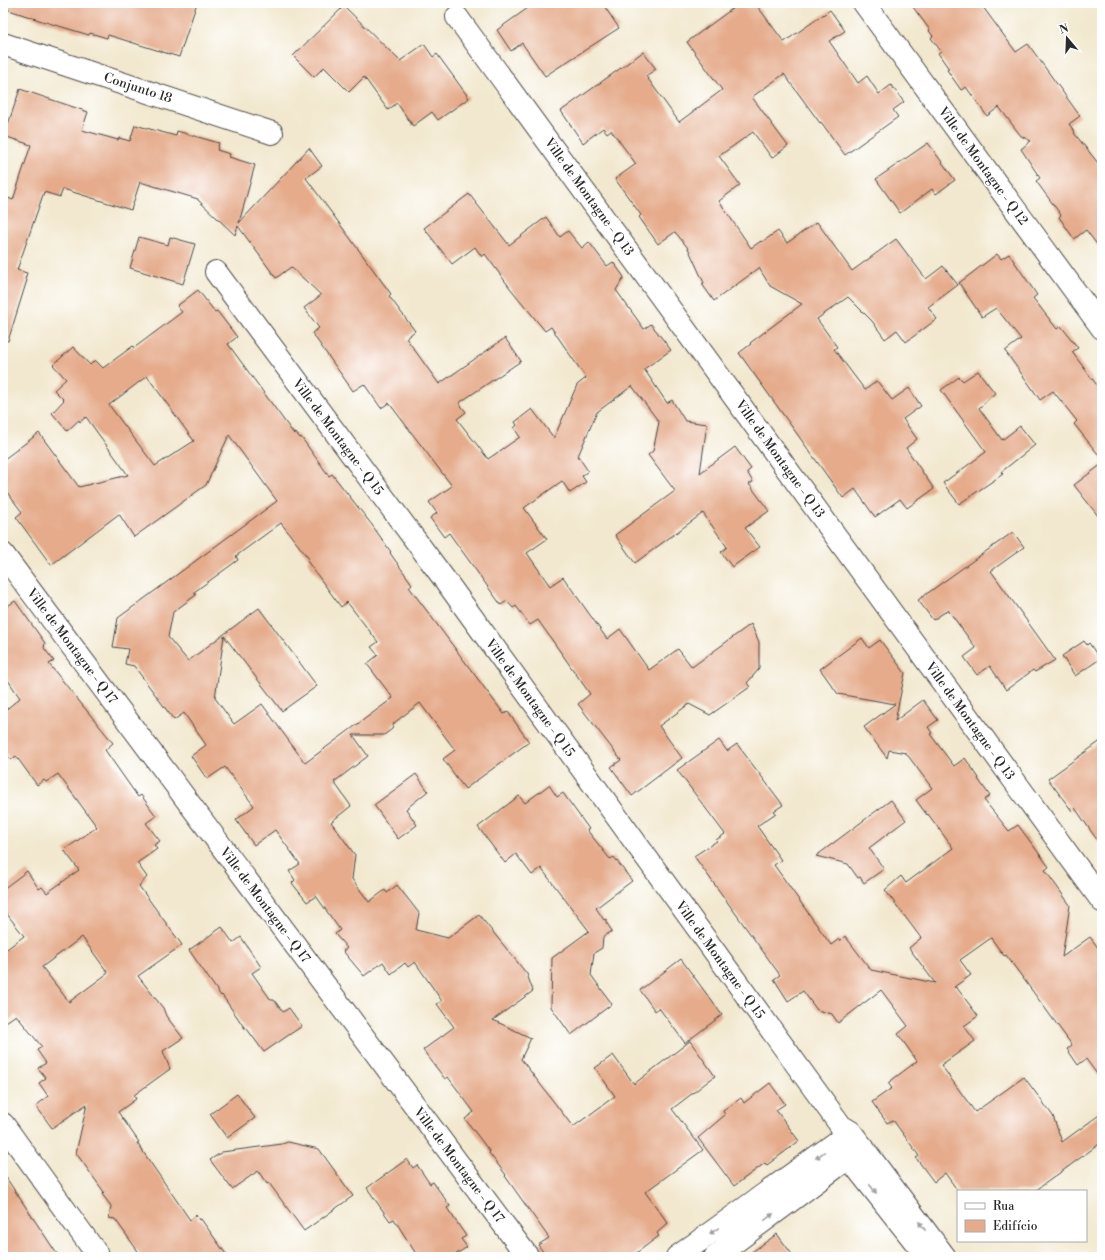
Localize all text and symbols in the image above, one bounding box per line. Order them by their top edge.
north arrow [1047,18,1087,58]
text: N [1058,21,1071,38]
street label: Conjunto 18 [102,69,174,107]
street label: Ville de Montagne - Q 12 [934,103,1031,228]
street label: Ville de Montagne - Q 13 [540,134,637,259]
street label: Ville de Montagne - Q 15 [288,375,387,498]
street label: Ville de Montagne - Q 13 [731,396,828,521]
street label: Ville de Montagne - Q 17 [23,584,121,707]
street label: Ville de Montagne - Q 15 [481,635,578,760]
street label: Ville de Montagne - Q 13 [921,658,1018,783]
street label: Ville de Montagne - Q 17 [216,843,314,966]
street label: Ville de Montagne - Q 15 [671,897,768,1022]
street label: Ville de Montagne - Q 17 [410,1103,508,1226]
one-way arrow [814,1151,825,1160]
one-way arrow [869,1183,877,1194]
legend [957,1190,1087,1242]
text: Rua [993,1199,1015,1214]
one-way arrow [764,1213,775,1221]
text: Edifício [993,1219,1038,1234]
one-way arrow [917,1220,926,1231]
one-way arrow [708,1227,719,1235]

